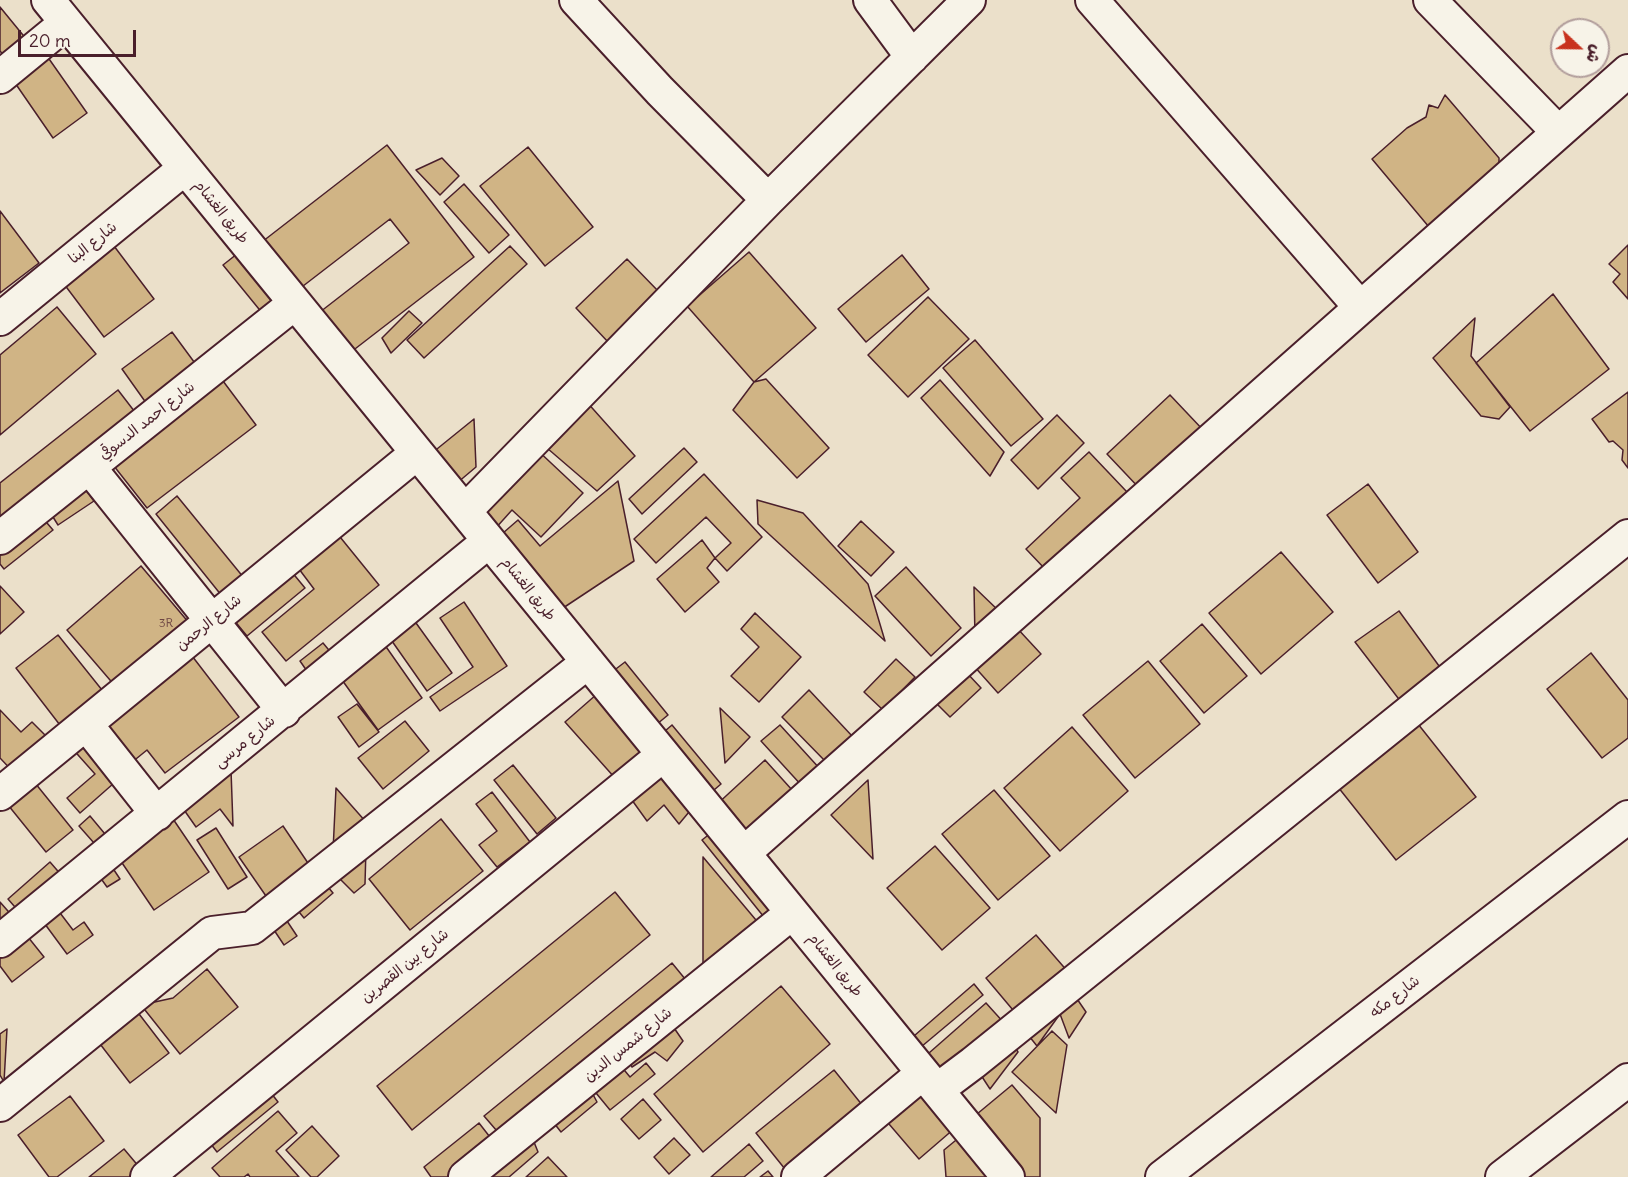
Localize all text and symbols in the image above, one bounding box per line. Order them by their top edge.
scale bar [21,18,140,56]
north arrow [1550,18,1610,78]
text: 20 m [29,29,71,52]
text: ش [1582,42,1607,66]
street label: طريق الغشام [190,176,252,248]
street label: شارع البنا [65,218,121,268]
street label: شارع احمد الدسوقي [95,378,199,464]
street label: طريق الغشام [497,553,559,625]
street label: شارع الرحمن [173,591,245,655]
house number: 3R [159,617,173,631]
street label: شارع مرسى [211,712,279,772]
street label: شارع بين القصرين [358,925,452,1007]
street label: طريق الغشام [804,929,866,1001]
street label: شارع مكه [1367,972,1423,1022]
street label: شارع شمس الدين [580,1004,676,1086]

